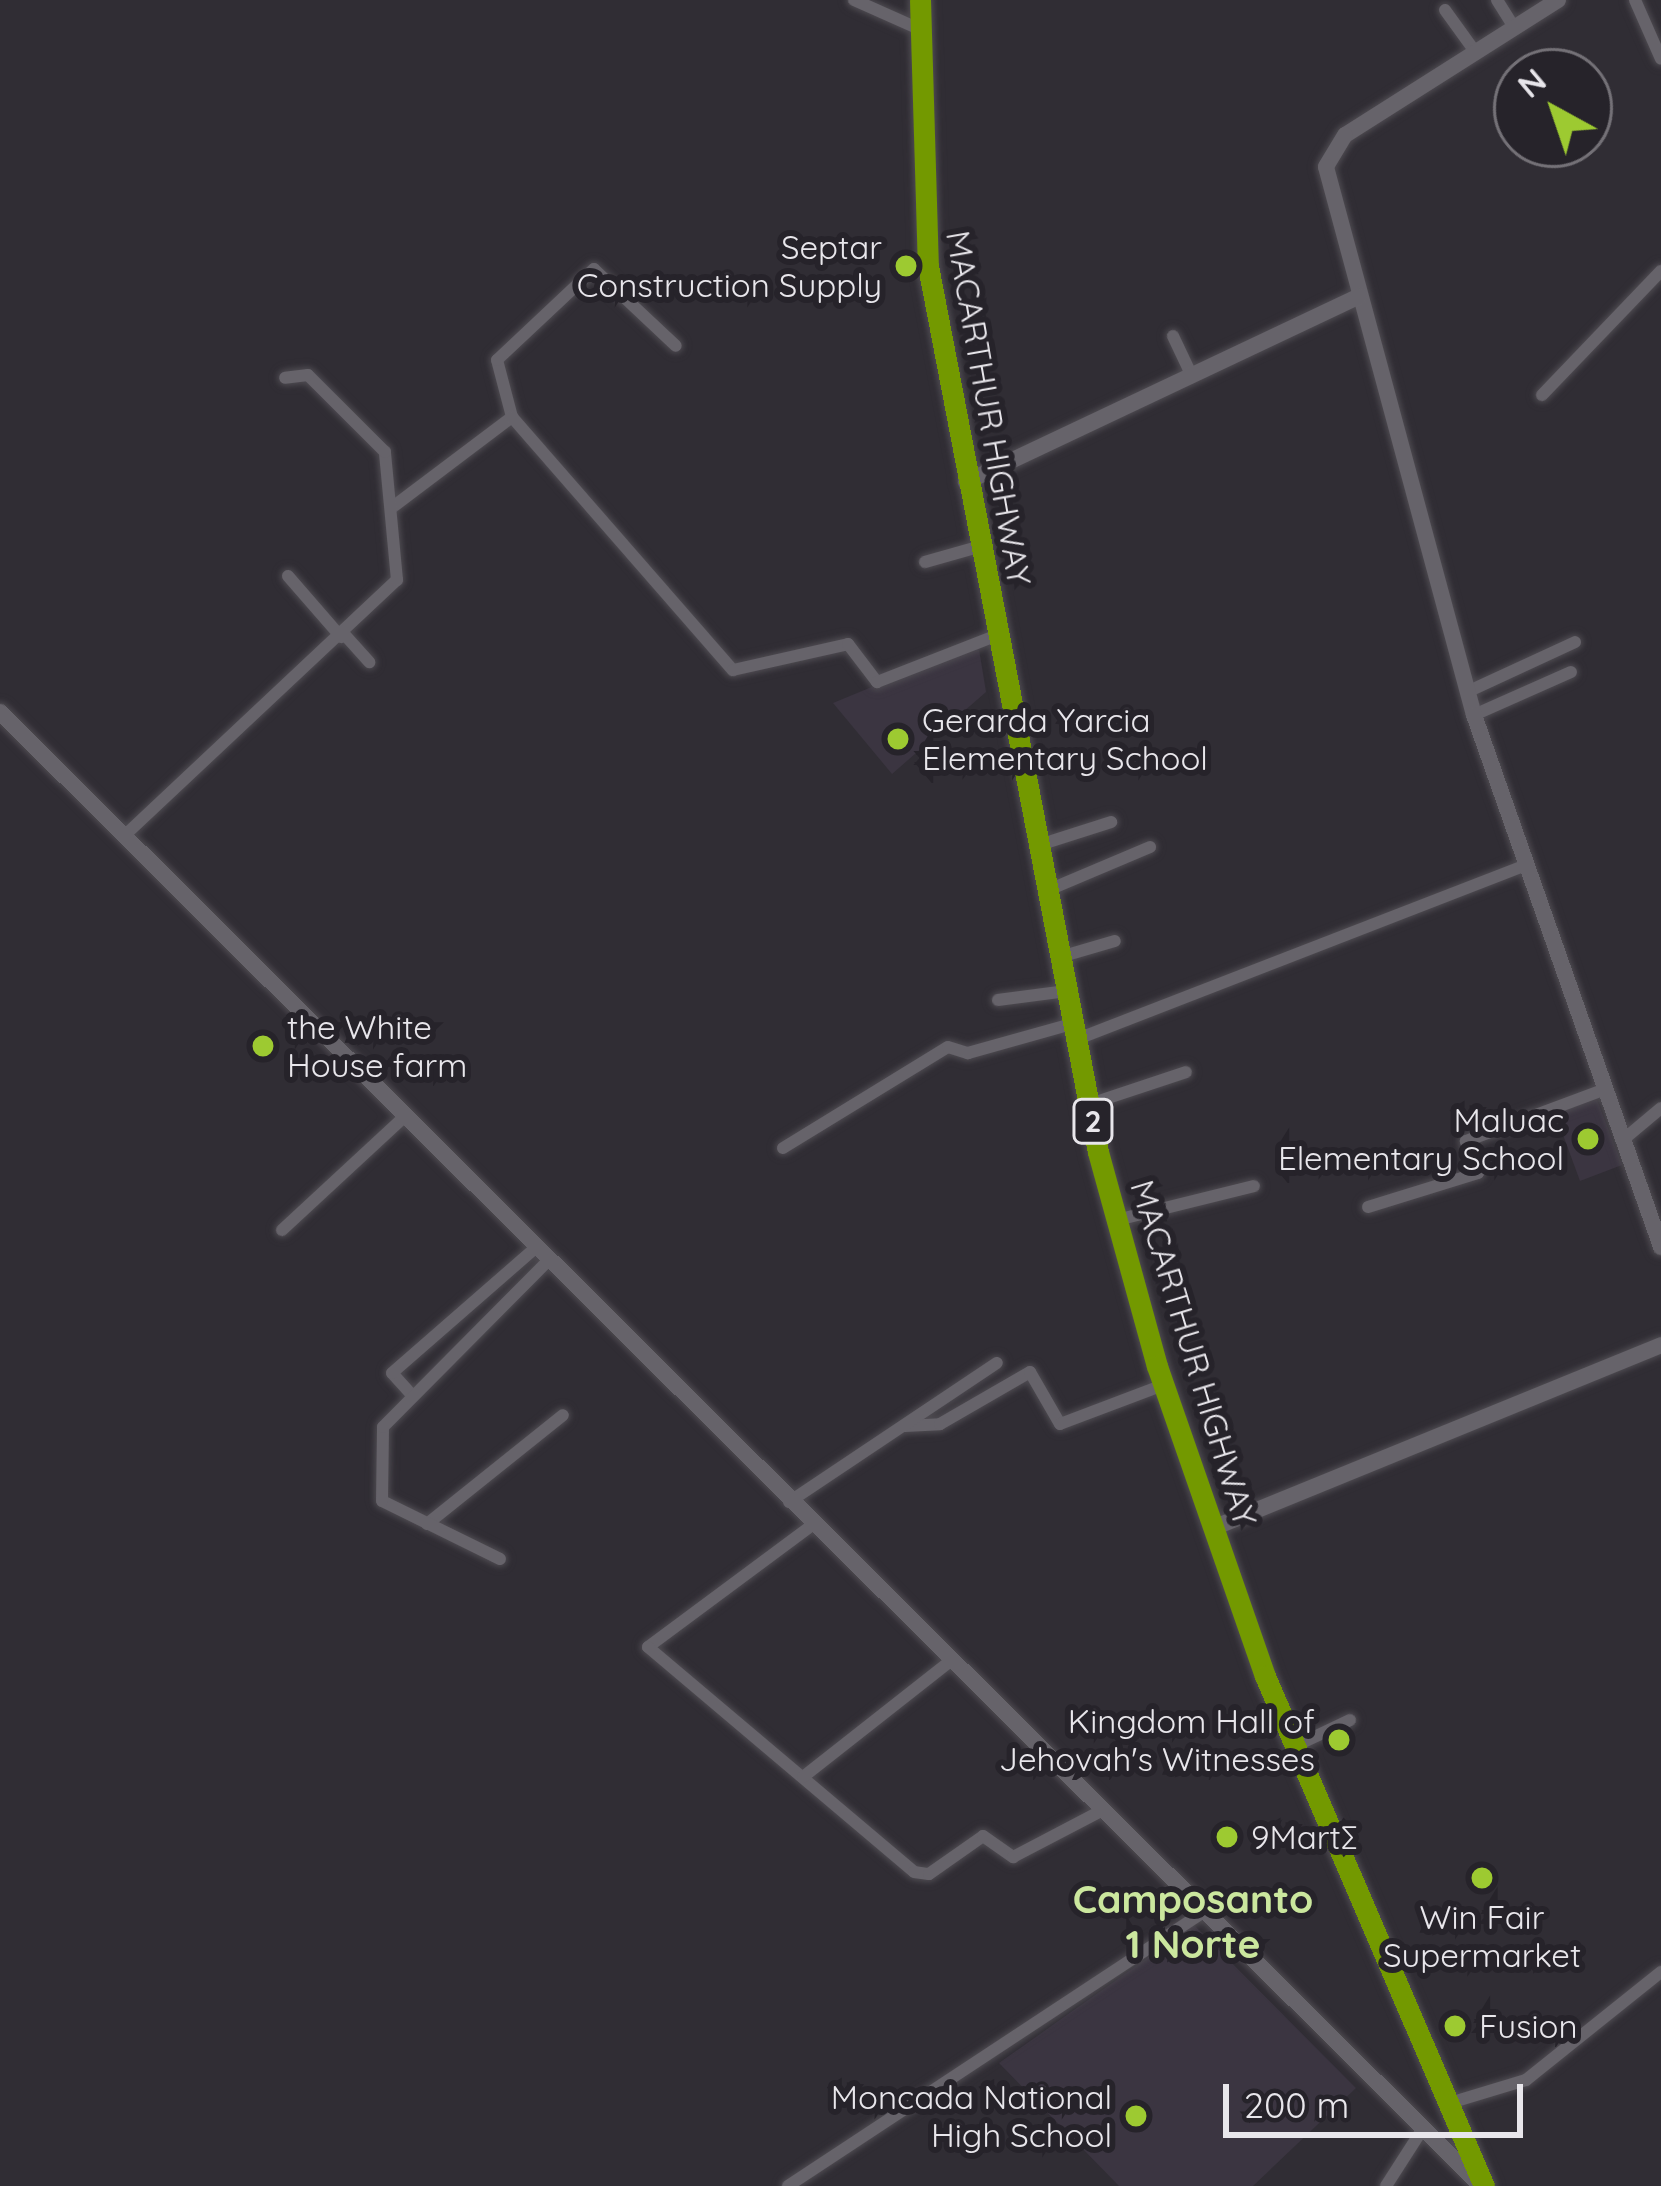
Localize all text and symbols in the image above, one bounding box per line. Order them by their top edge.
north arrow [1493,48,1613,168]
text: N [1509,59,1554,106]
place label: Septar Construction Supply [577,227,882,305]
street label: MACARTHUR HIGHWAY [938,228,1040,588]
marker: Septar Construction Supply [893,253,919,279]
place label: Gerarda Yarcia Elementary School [922,700,1208,778]
marker: Gerarda Yarcia Elementary School [885,726,911,752]
place label: the White House farm [287,1007,467,1085]
marker: the White House farm [250,1033,276,1059]
road number: 2 [1072,1097,1114,1145]
place label: Maluac Elementary School [1278,1100,1564,1178]
marker: Maluac Elementary School [1575,1126,1601,1152]
street label: MACARTHUR HIGHWAY [1123,1175,1265,1531]
place label: Kingdom Hall of Jehovah's Witnesses [999,1701,1315,1779]
marker: Kingdom Hall of Jehovah's Witnesses [1326,1727,1352,1753]
place label: 9Mart∑ [1251,1817,1358,1857]
marker: 9Mart∑ [1214,1824,1240,1850]
marker: Win Fair Supermarket [1469,1865,1495,1891]
district label: Camposanto 1 Norte [1073,1877,1313,1968]
place label: Win Fair Supermarket [1383,1897,1581,1975]
place label: Fusion [1479,2006,1578,2046]
marker: Fusion [1442,2013,1468,2039]
scale bar [1229,2060,1529,2134]
place label: Moncada National High School [831,2077,1112,2155]
text: 200 m [1244,2082,1349,2127]
marker: Moncada National High School [1123,2103,1149,2129]

